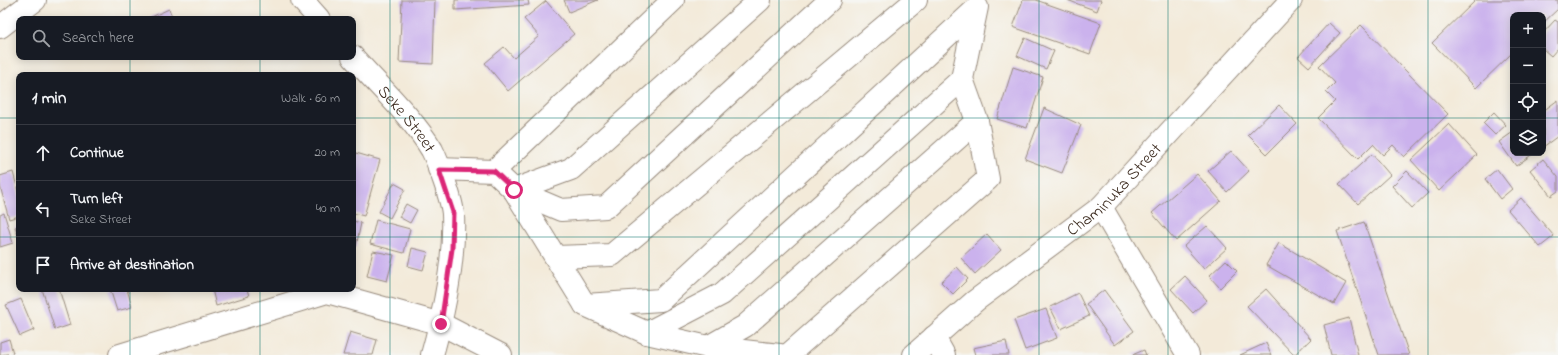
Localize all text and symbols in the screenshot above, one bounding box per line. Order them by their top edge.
map controls [1510,12,1546,156]
button: + [1510,12,1546,48]
search box [16,16,356,60]
icon: search [30,27,52,49]
text: Search here [62,27,134,49]
button: − [1510,48,1546,84]
street label: Seke Street [371,80,442,158]
button: locate [1510,84,1546,120]
text: 1 min [32,86,66,111]
text: Walk · 60 m [281,89,340,108]
button: layers [1510,120,1546,156]
street label: Chaminuka Street [1062,138,1168,243]
icon: ahead [32,142,54,164]
text: Continue [70,142,124,164]
text: 20 m [315,143,340,162]
route start [505,181,523,199]
text: Turn left [70,188,123,210]
icon: left [32,198,54,220]
text: 40 m [316,199,340,218]
text: Seke Street [70,210,132,229]
icon: arrive [32,254,54,276]
text: Arrive at destination [70,254,194,276]
route end [432,315,450,333]

